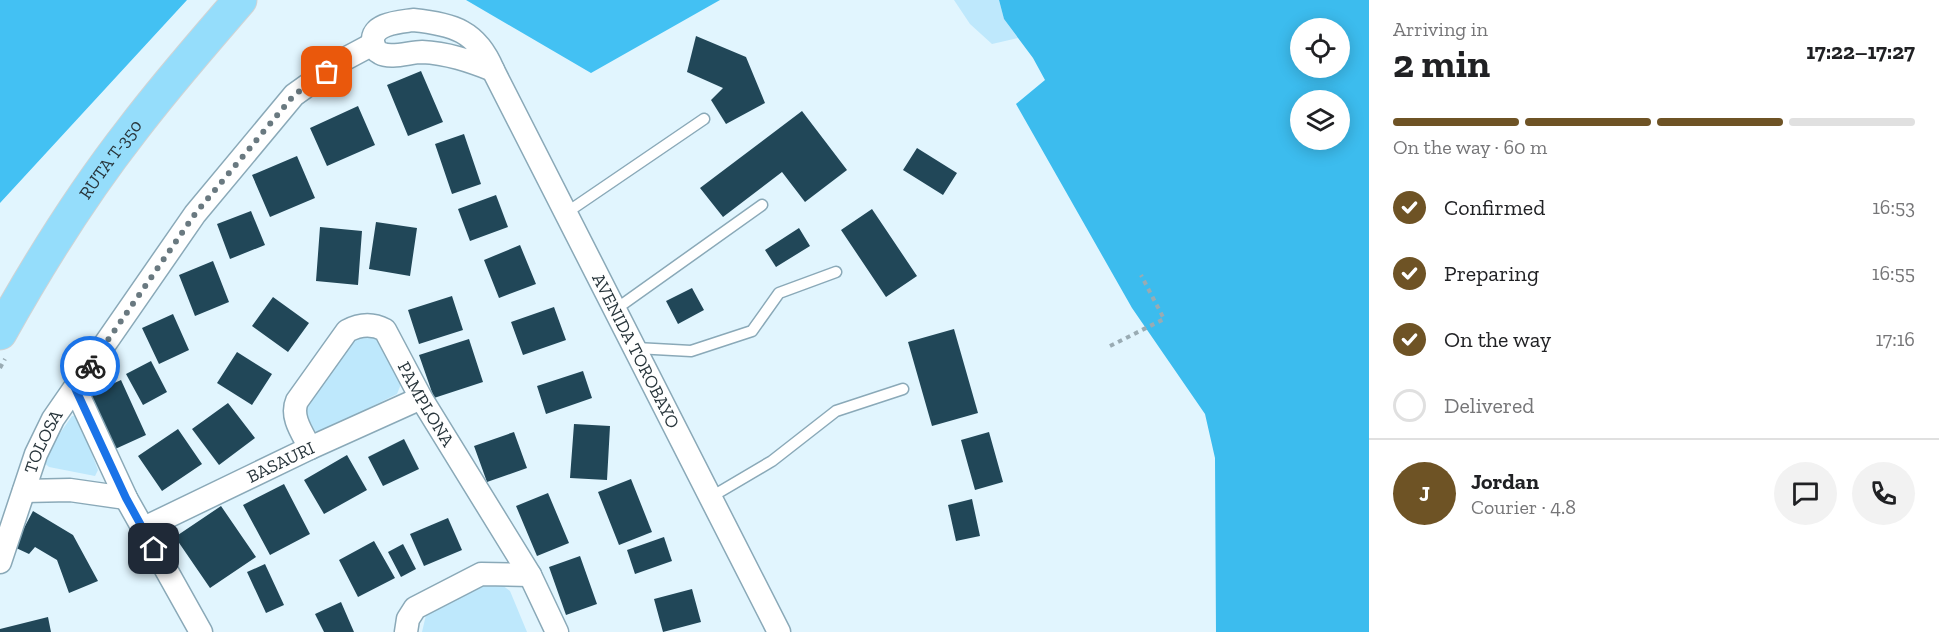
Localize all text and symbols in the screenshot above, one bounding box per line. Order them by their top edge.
text: Arriving in [1393,17,1488,41]
map controls [1290,18,1350,150]
button: locate [1290,18,1350,78]
text: 17:22–17:27 [1806,38,1915,65]
text: 2 min [1393,40,1490,87]
pin [301,46,352,97]
icon: bag [310,55,343,88]
button: layers [1290,90,1350,150]
street label: RUTA T-350 [74,115,147,203]
text: On the way · 60 m [1393,135,1547,159]
icon: check [1393,191,1426,224]
text: Confirmed [1444,194,1545,221]
text: 16:53 [1872,195,1915,219]
icon: check [1393,257,1426,290]
text: Preparing [1444,260,1539,287]
text: 16:55 [1872,261,1915,285]
street label: AVENIDA TOROBAYO [587,270,684,432]
icon: check [1393,323,1426,356]
text: On the way [1444,326,1551,353]
text: 17:16 [1875,327,1915,351]
courier [60,336,120,396]
icon: bike [74,350,107,383]
street label: PAMPLONA [393,358,459,451]
text: Delivered [1444,392,1534,419]
street label: TOLOSA [19,405,67,476]
street label: BASAURI [243,436,318,488]
button: chat [1774,462,1837,525]
button: phone [1852,462,1915,525]
text: Jordan [1471,468,1539,495]
text: J [1419,480,1430,507]
text: Courier · 4.8 [1471,495,1576,519]
pin [128,523,179,574]
icon: home [137,532,170,565]

